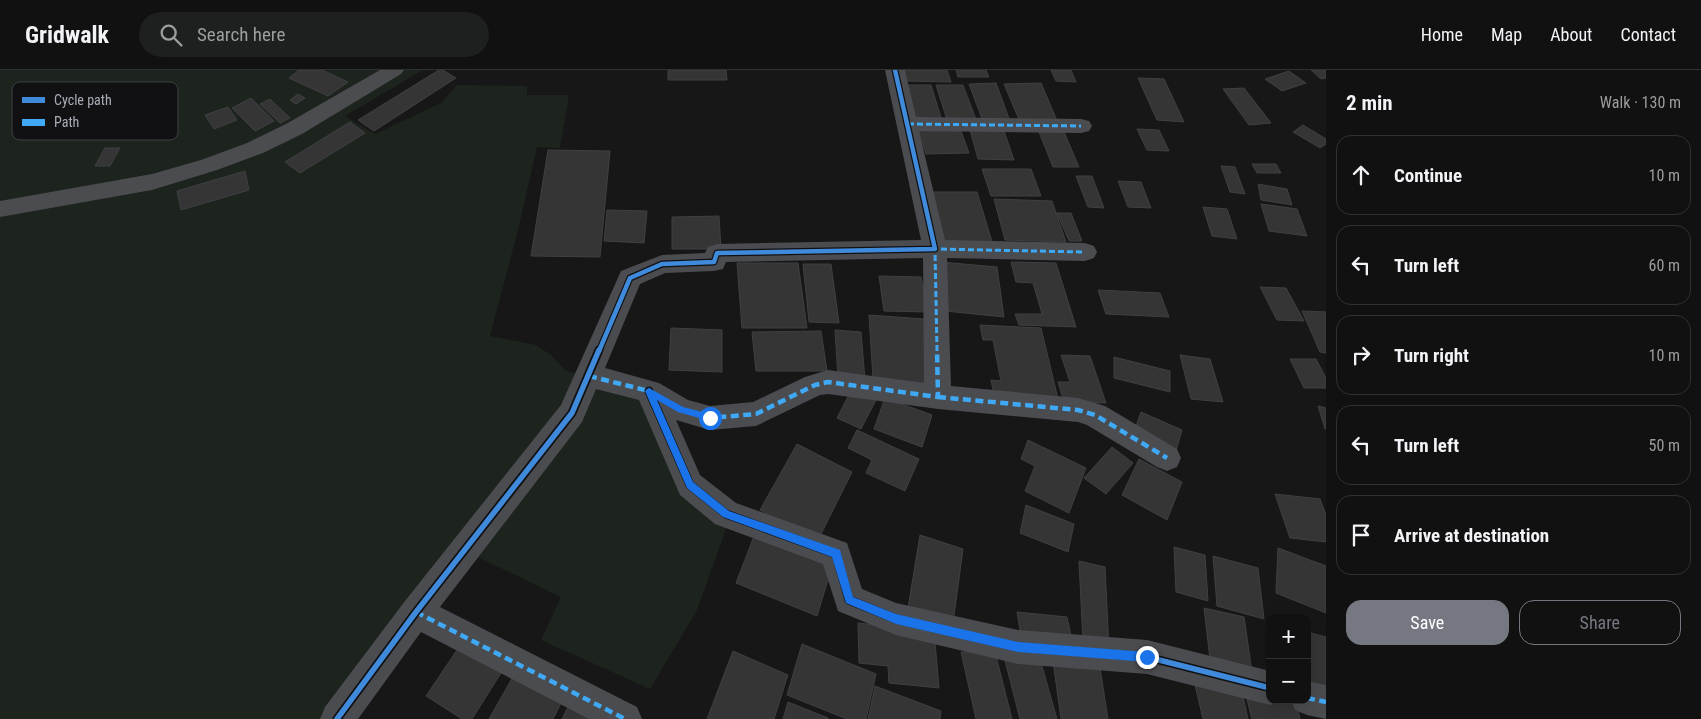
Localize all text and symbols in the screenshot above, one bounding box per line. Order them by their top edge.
search box [139,12,489,57]
text: Gridwalk [25,21,109,49]
icon: search [157,21,185,49]
text: Search here [197,23,285,46]
text: Home [1421,24,1463,45]
text: Map [1491,24,1522,45]
text: About [1550,24,1592,45]
text: Contact [1620,24,1676,45]
legend [12,82,178,140]
text: 2 min [1346,91,1393,115]
text: Cycle path [54,92,112,108]
text: Walk · 130 m [1600,93,1681,112]
text: Path [54,114,79,130]
icon: ahead [1347,161,1375,189]
text: Continue [1394,164,1462,187]
text: 10 m [1648,166,1680,185]
icon: left [1347,251,1375,279]
text: Turn left [1394,254,1459,277]
text: 60 m [1648,256,1680,275]
icon: right [1347,341,1375,369]
text: Turn right [1394,344,1469,367]
text: 10 m [1648,346,1680,365]
route start [699,407,722,430]
icon: left [1347,431,1375,459]
text: Turn left [1394,434,1459,457]
text: 50 m [1648,436,1680,455]
icon: arrive [1347,521,1375,549]
text: Arrive at destination [1394,524,1549,547]
button: Save [1346,600,1509,645]
button: Share [1519,600,1681,645]
map controls [1266,614,1311,704]
button: + [1266,614,1311,659]
route end [1136,646,1159,669]
button: − [1266,659,1311,704]

